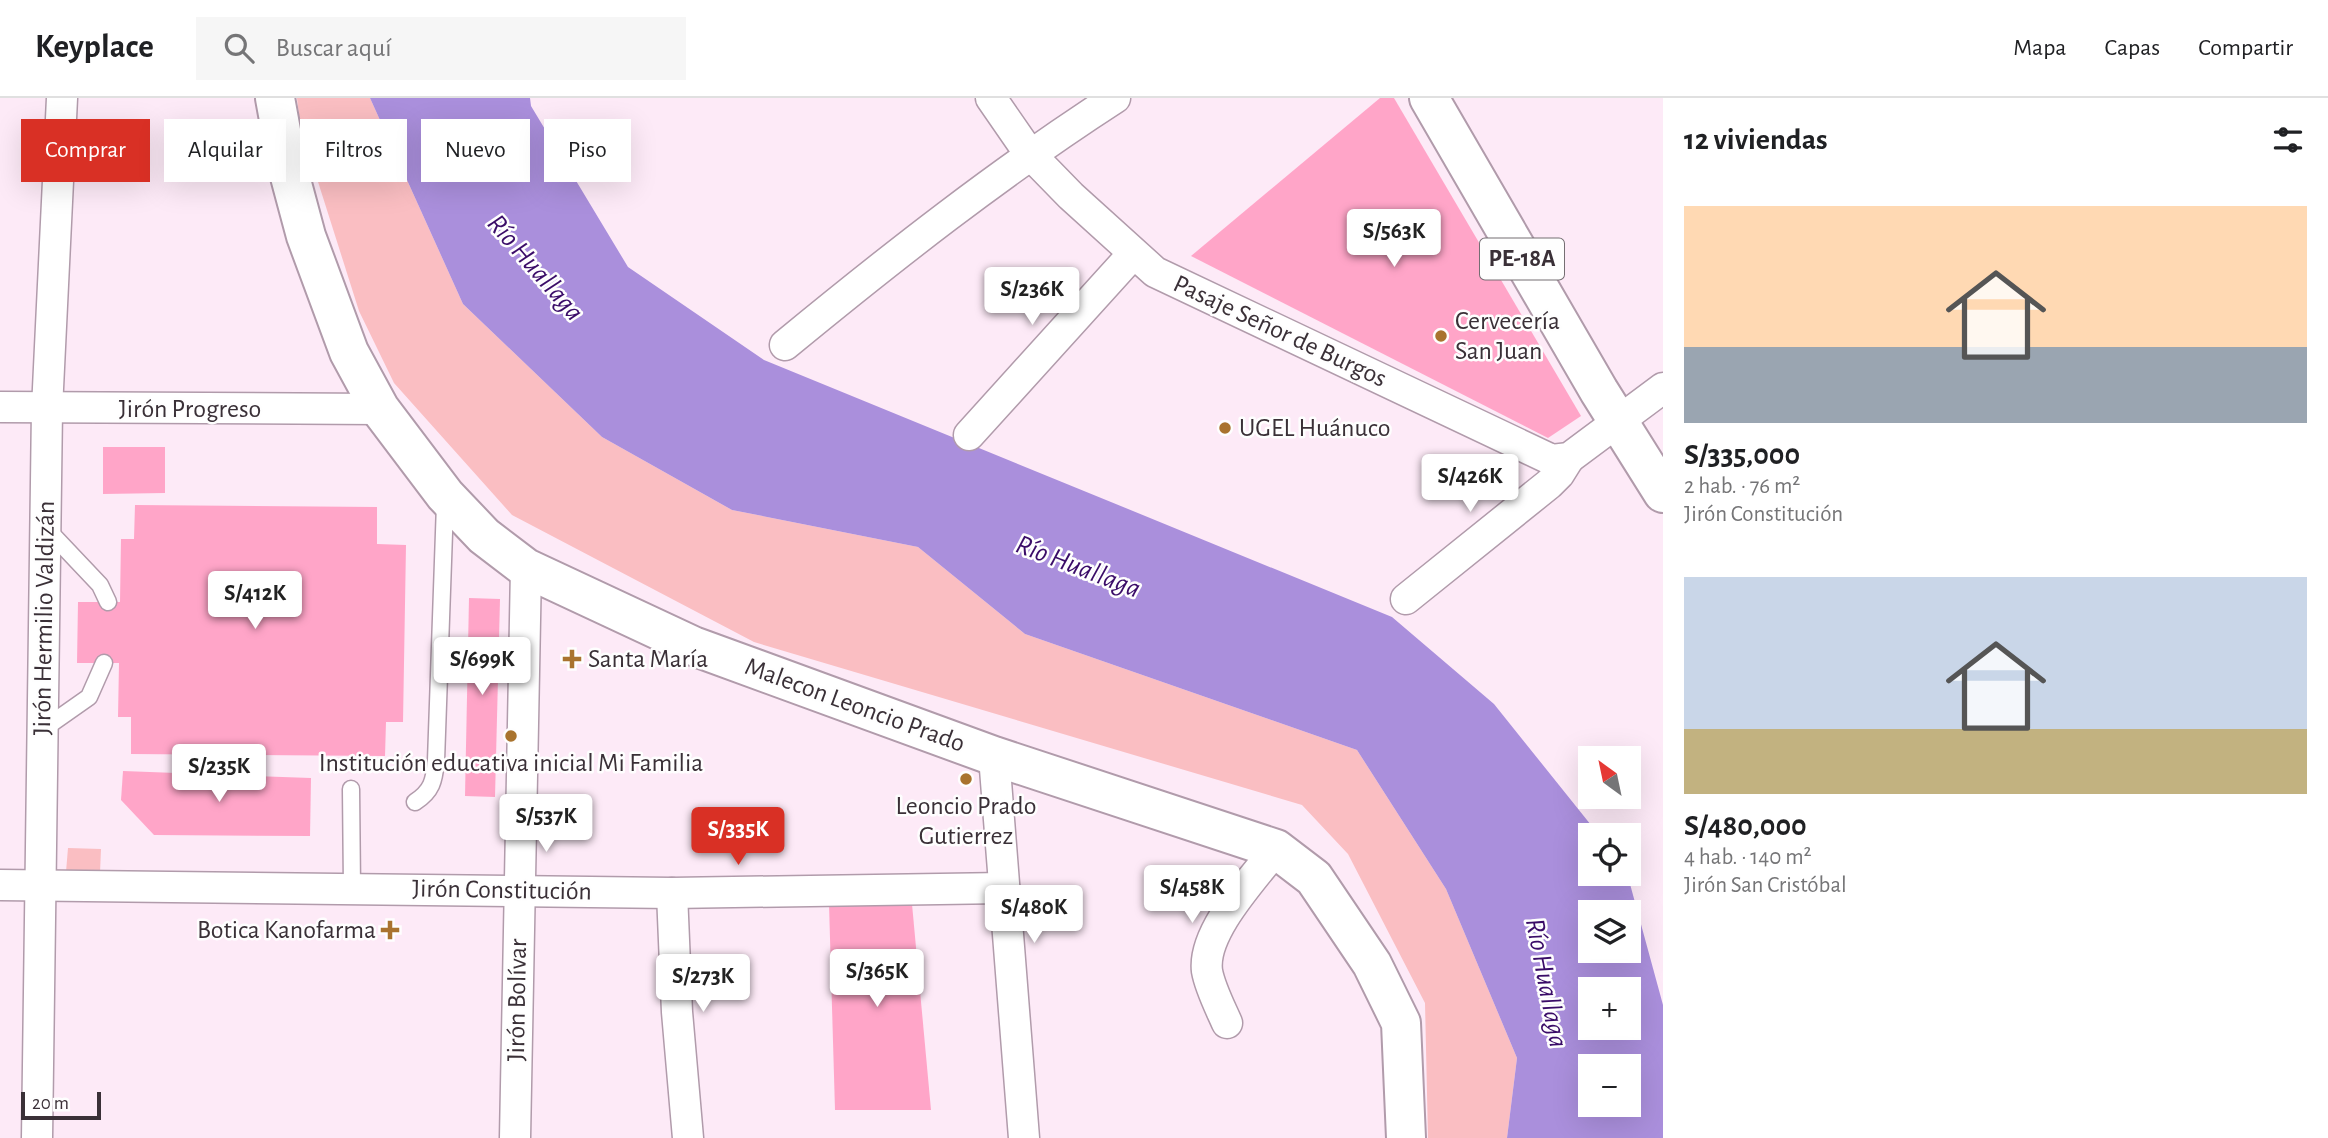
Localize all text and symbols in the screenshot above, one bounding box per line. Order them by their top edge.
search box [196,17,686,80]
icon: search [220,29,258,67]
text: Keyplace [35,31,154,64]
text: Buscar aquí [276,35,392,61]
text: Mapa [2013,36,2066,60]
text: Capas [2104,36,2160,60]
text: Compartir [2198,36,2293,60]
chip: Comprar [21,119,150,182]
chip: Alquilar [164,119,286,182]
chip: Filtros [300,119,407,182]
chip: Nuevo [421,119,530,182]
chip: Piso [544,119,631,182]
icon: filters [2269,121,2307,159]
text: 12 viviendas [1684,125,1828,155]
water label: Río Huallaga [482,209,588,327]
pin: S/563K [1337,209,1451,269]
text: S/563K [1363,220,1425,243]
road number: PE-18A [1480,238,1564,280]
icon: home [1933,252,2059,378]
pin: S/236K [975,268,1089,327]
street label: Pasaje Señor de Burgos [1169,270,1391,392]
text: S/236K [1000,278,1064,301]
place label: Cervecería San Juan [1455,308,1560,364]
marker: Cervecería San Juan [1433,328,1449,344]
street label: Jirón Progreso [119,396,261,422]
place label: UGEL Huánuco [1239,415,1390,441]
marker: UGEL Huánuco [1217,420,1233,436]
text: S/335,000 [1684,440,1800,470]
pin: S/426K [1413,454,1527,514]
text: S/426K [1438,465,1502,488]
text: 2 hab. · 76 m² [1684,475,1800,498]
street label: Jirón Hermilio Valdizán [29,500,59,736]
text: Jirón Constitución [1684,503,1843,526]
water label: Río Huallaga [1012,530,1144,604]
pin: S/412K [198,572,312,631]
text: S/412K [224,582,286,605]
icon: home [1933,623,2059,749]
pin: S/699K [425,638,539,697]
place label: Santa María [588,646,708,672]
text: S/699K [450,648,514,671]
marker: Santa María [562,649,582,669]
street label: Malecon Leoncio Prado [741,653,969,757]
marker: Institución educativa inicial Mi Familia [503,728,519,744]
pin: S/235K [162,744,276,804]
north arrow [1578,746,1642,808]
map controls [1578,746,1641,1117]
place label: Institución educativa inicial Mi Familia [319,750,703,776]
text: S/235K [188,755,250,778]
marker: Leoncio Prado Gutierrez [958,771,974,787]
place label: Leoncio Prado Gutierrez [895,793,1037,849]
pin: S/537K [489,794,603,854]
text: S/537K [515,805,577,828]
pin: S/335K [681,808,795,867]
text: S/480,000 [1684,811,1807,841]
text: S/335K [707,818,769,841]
button: locate [1578,823,1641,886]
text: 4 hab. · 140 m² [1684,846,1812,869]
pin: S/458K [1135,866,1249,925]
text: Jirón San Cristóbal [1684,874,1847,897]
street label: Jirón Constitución [412,875,592,905]
text: S/458K [1160,876,1224,899]
pin: S/480K [977,886,1091,945]
text: S/480K [1001,896,1067,919]
button: layers [1578,900,1641,963]
water label: Río Huallaga [1520,916,1572,1050]
place label: Botica Kanofarma [197,917,376,943]
marker: Botica Kanofarma [382,922,398,938]
street label: Jirón Bolívar [503,938,531,1062]
pin: S/365K [820,950,934,1009]
pin: S/273K [646,954,760,1014]
text: S/365K [846,960,908,983]
text: S/273K [672,965,734,988]
button: + [1578,977,1641,1040]
button: − [1578,1054,1641,1117]
scale bar [21,1089,102,1121]
text: 20 m [32,1094,69,1113]

